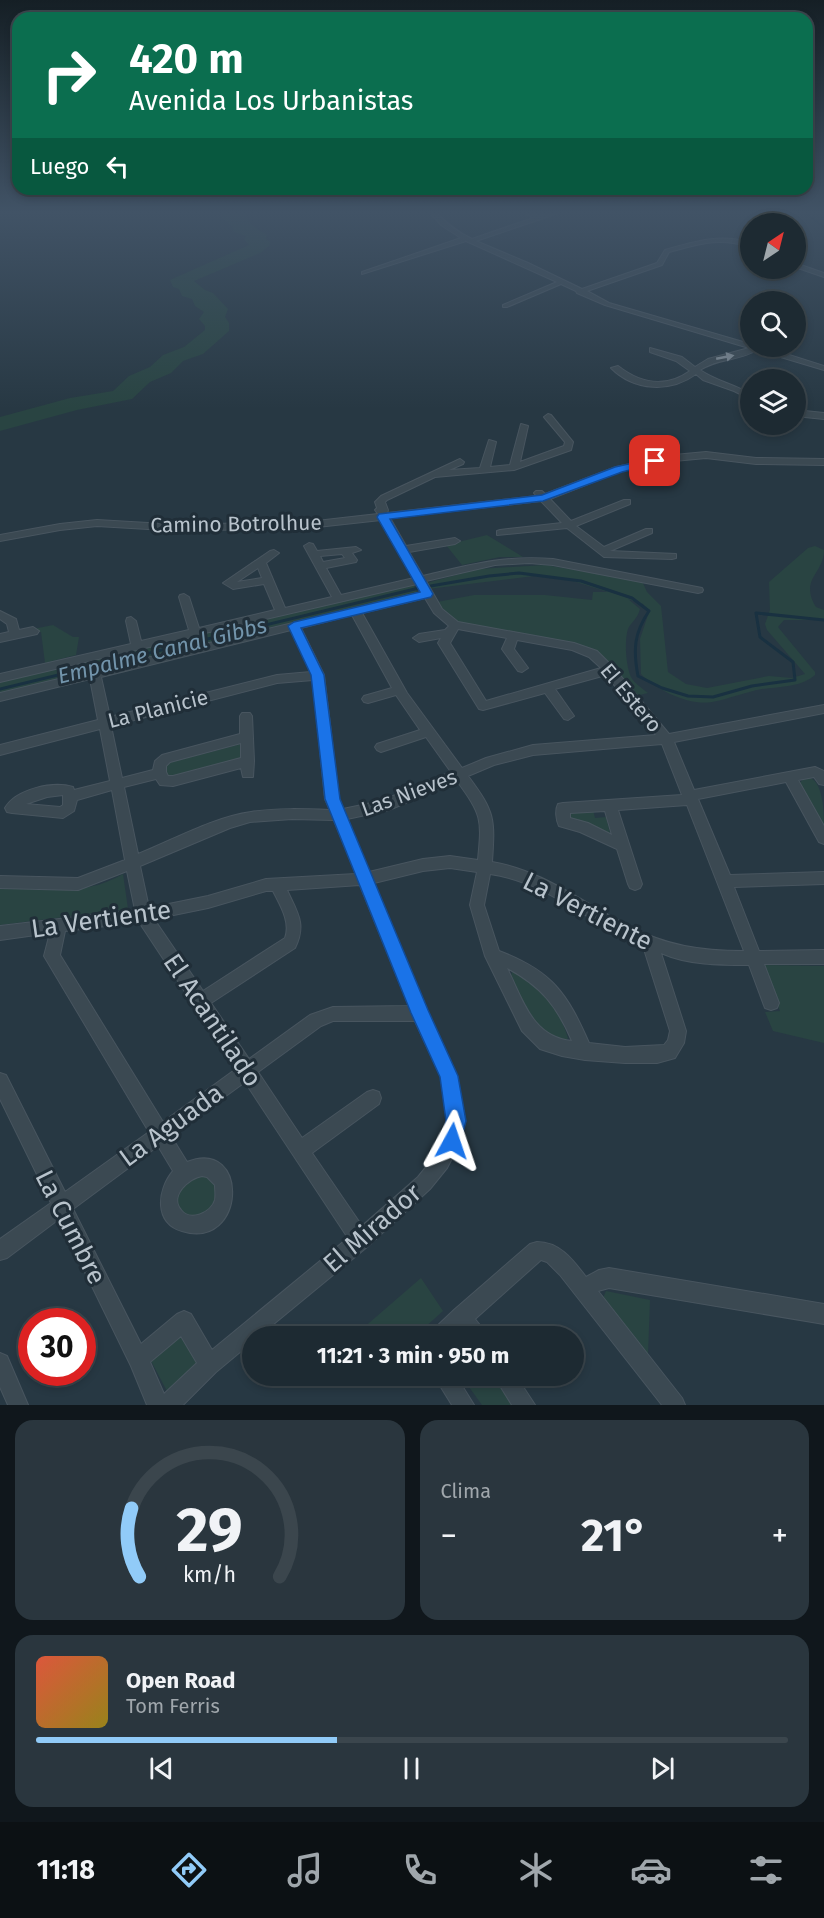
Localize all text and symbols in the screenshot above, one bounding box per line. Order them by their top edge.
text: 420 m [129,34,244,84]
icon: right [30,36,108,114]
text: Avenida Los Urbanistas [129,85,413,117]
icon: left [101,150,134,183]
text: Luego [30,153,89,180]
north arrow [740,213,806,279]
map controls [740,213,806,435]
button: search [740,291,806,357]
one-way arrow [716,352,735,361]
button: layers [740,369,806,435]
pin [629,435,680,486]
icon: arrive [638,444,671,477]
street label: Camino Botrolhue [150,510,322,538]
water label: Empalme Canal Gibbs [55,611,269,690]
street label: El Estero [595,658,667,738]
street label: La Planicie [105,684,211,734]
street label: Las Nieves [358,764,461,822]
street label: La Vertiente [518,866,658,957]
street label: La Vertiente [29,894,173,945]
street label: El Acantilado [157,948,268,1093]
street label: La Aguada [113,1077,229,1173]
position arrow [420,1109,484,1173]
street label: La Cumbre [29,1165,113,1290]
street label: El Mirador [317,1177,428,1279]
speed limit sign: 30 [18,1308,96,1386]
text: 11:21 · 3 min · 950 m [317,1342,509,1369]
text: Clima [441,1479,491,1503]
text: 29 [176,1493,243,1568]
text: 21° [581,1509,648,1563]
text: − [441,1516,457,1556]
text: + [772,1516,788,1556]
text: km/h [183,1562,236,1588]
text: Open Road [126,1667,236,1694]
text: Tom Ferris [126,1694,220,1718]
icon: previous [145,1752,178,1785]
icon: pause [395,1752,428,1785]
icon: next [646,1752,679,1785]
icon: directions [168,1849,210,1891]
icon: music [284,1849,326,1891]
icon: phone [399,1849,441,1891]
icon: climate [515,1849,557,1891]
icon: car [630,1849,672,1891]
icon: filters [745,1849,787,1891]
text: 11:18 [37,1854,95,1886]

